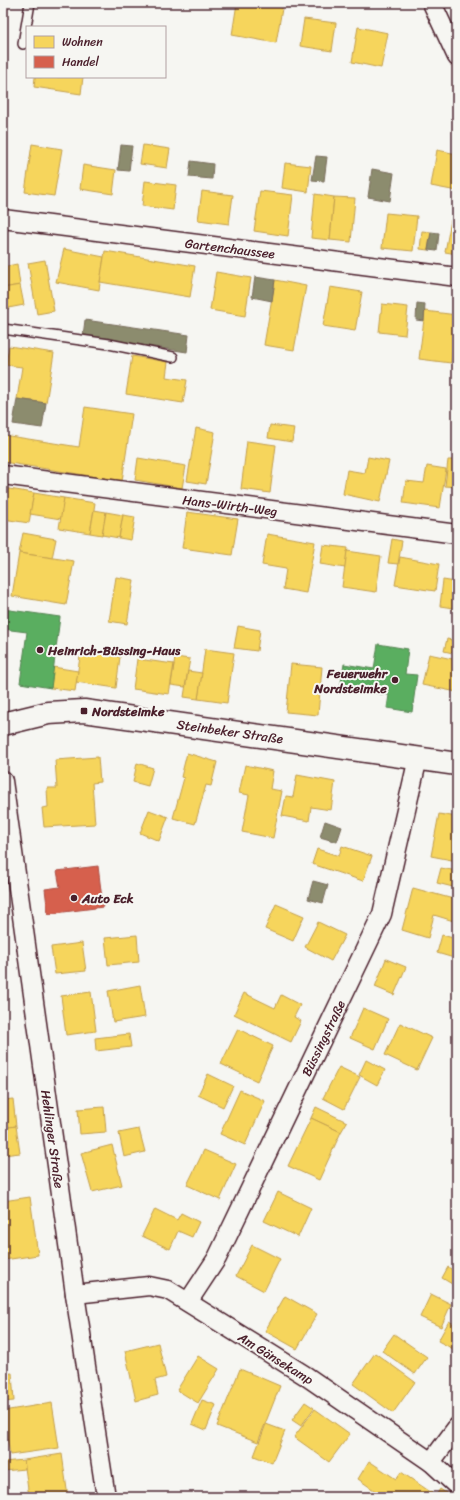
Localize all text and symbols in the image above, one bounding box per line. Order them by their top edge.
legend [26,26,166,78]
text: Wohnen [62,31,103,53]
text: Handel [62,51,99,73]
street label: Gartenchaussee [184,232,276,265]
street label: Hans-Wirth-Weg [181,488,279,523]
place label: Heinrich-Büssing-Haus [47,639,181,662]
marker: Heinrich-Büssing-Haus [35,645,45,655]
place label: Feuerwehr Nordsteimke [313,662,389,700]
marker: Feuerwehr Nordsteimke [390,675,400,685]
place label: Nordsteimke [91,700,165,723]
marker: Nordsteimke [79,706,89,716]
street label: Steinbeker Straße [175,713,285,750]
place label: Auto Eck [81,887,134,910]
marker: Auto Eck [69,893,79,903]
street label: Büssingstraße [295,996,352,1080]
street label: Hehlinger Straße [34,1088,71,1190]
street label: Am Gänsekamp [232,1325,318,1391]

